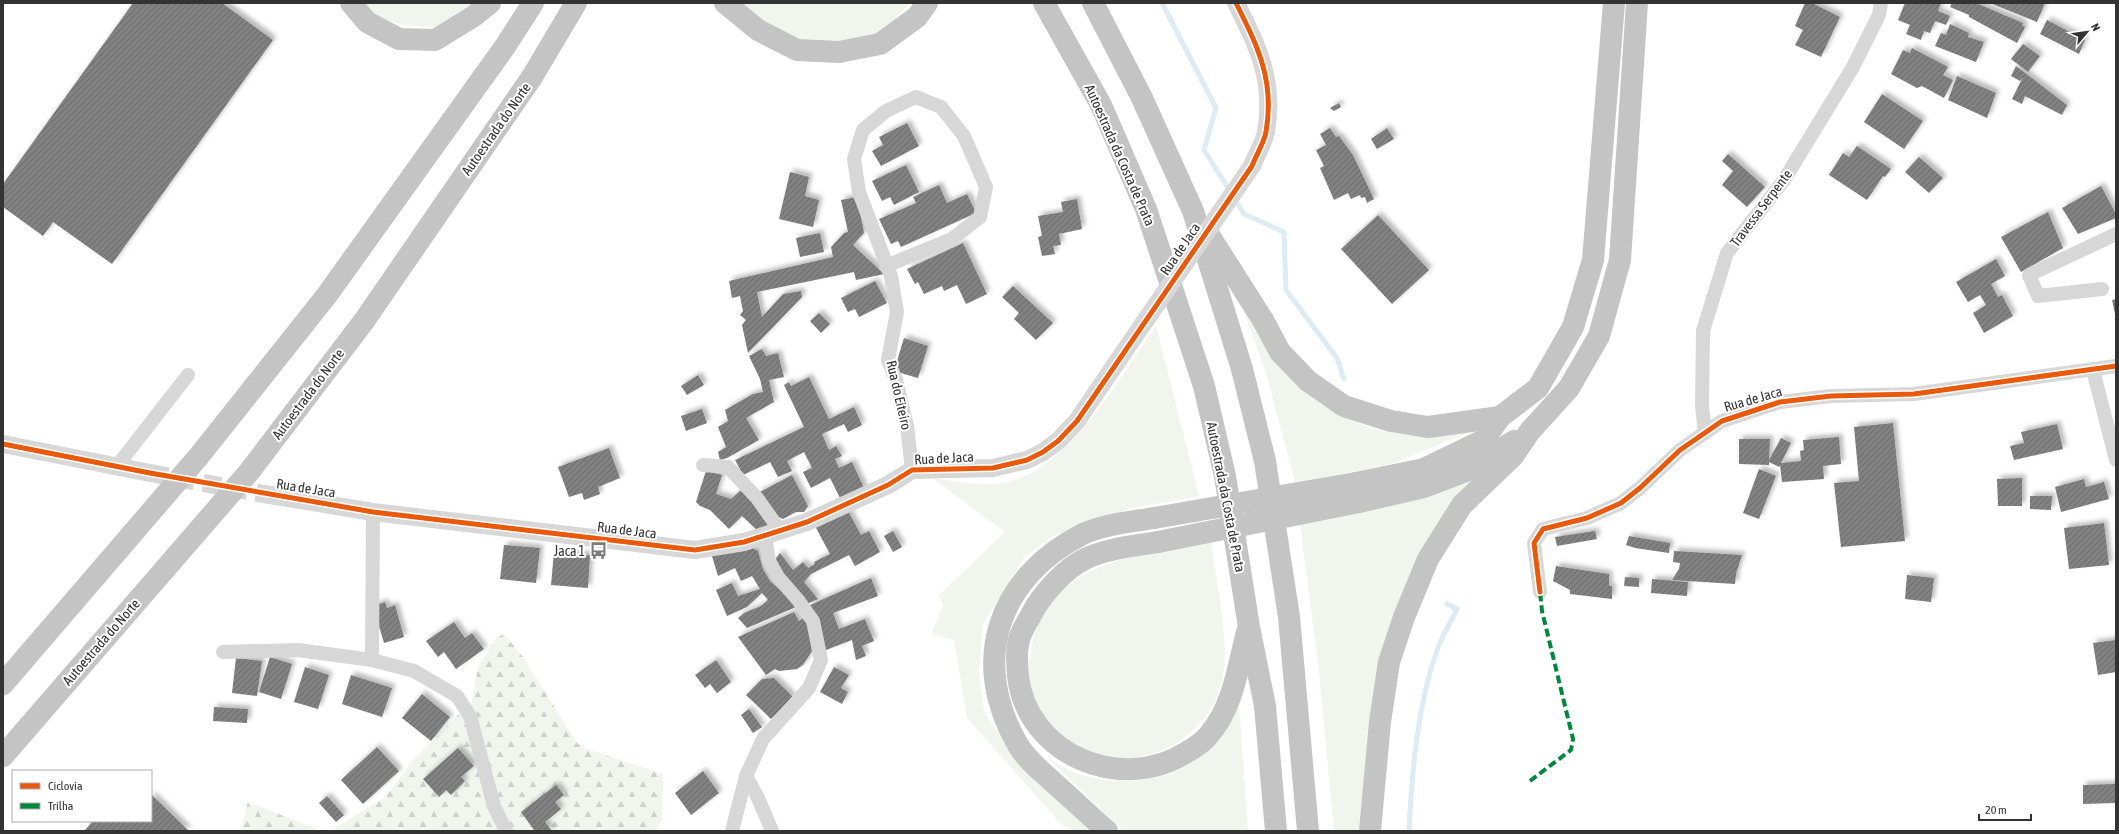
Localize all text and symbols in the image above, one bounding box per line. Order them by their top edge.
north arrow [2067,12,2107,52]
text: N [2089,21,2103,33]
street label: Autoestrada do Norte [458,80,534,178]
street label: Autoestrada da Costa de Prata [1082,82,1158,228]
street label: Travessa Serpente [1727,166,1795,250]
street label: Rua de Jaca [1157,220,1203,278]
street label: Autoestrada do Norte [269,346,347,442]
street label: Rua do Eiteiro [883,359,915,431]
street label: Rua de Jaca [1722,383,1784,415]
street label: Autoestrada da Costa de Prata [1204,420,1248,574]
street label: Rua de Jaca [914,448,974,468]
street label: Rua de Jaca [275,475,337,501]
street label: Rua de Jaca [596,518,658,542]
bus stop icon: Jaca 1 [588,541,608,561]
place label: Jaca 1 [554,543,585,559]
street label: Autoestrada do Norte [59,596,143,688]
legend [12,770,152,822]
text: Ciclovia [48,779,82,793]
scale bar [1979,796,2031,822]
text: Trilha [48,799,73,813]
text: 20 m [1985,803,2007,817]

